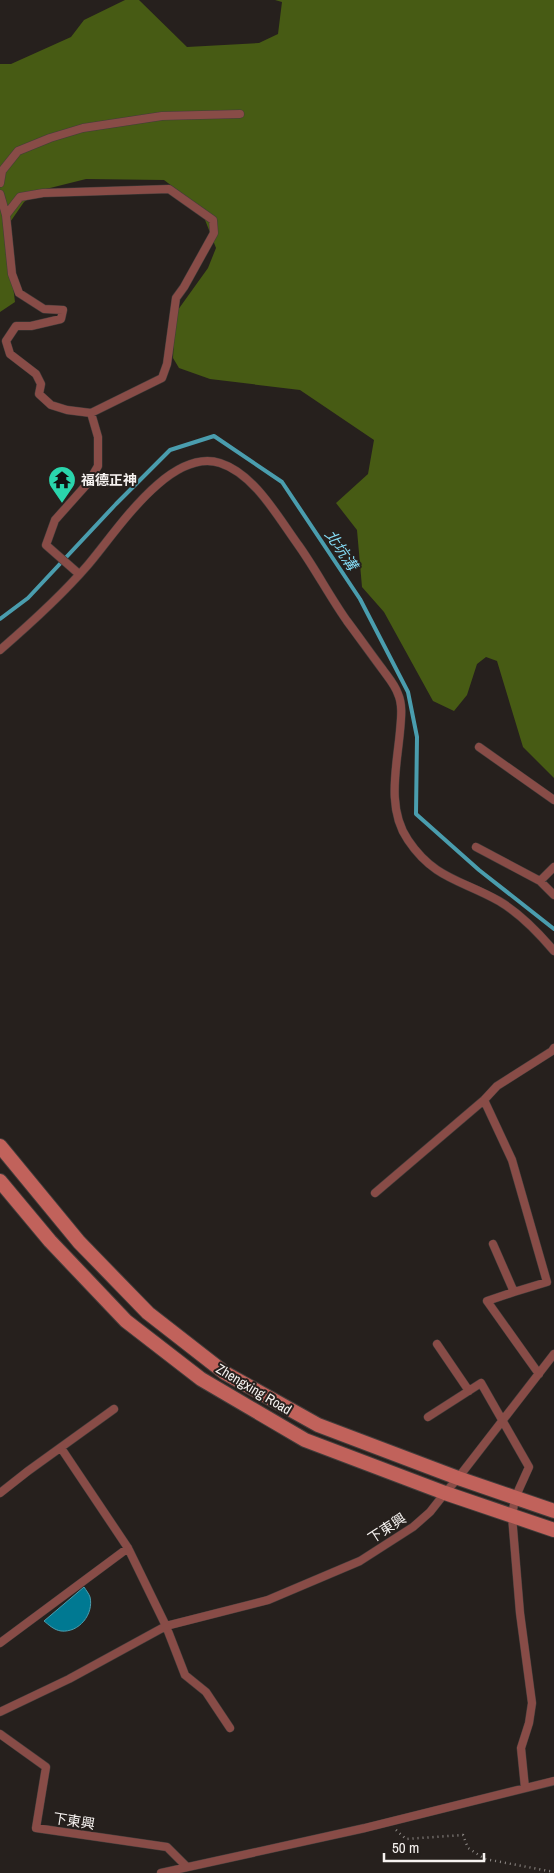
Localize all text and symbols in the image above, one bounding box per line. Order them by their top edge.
temple icon: 福德正神 [47,465,77,504]
place label: 福德正神 [81,471,137,489]
water label: 北坑溝 [320,525,364,576]
street label: Zhengxing Road [213,1359,295,1419]
street label: 下東興 [364,1509,410,1547]
street label: 下東興 [52,1809,96,1833]
scale bar [384,1830,484,1862]
text: 50 m [392,1837,419,1858]

